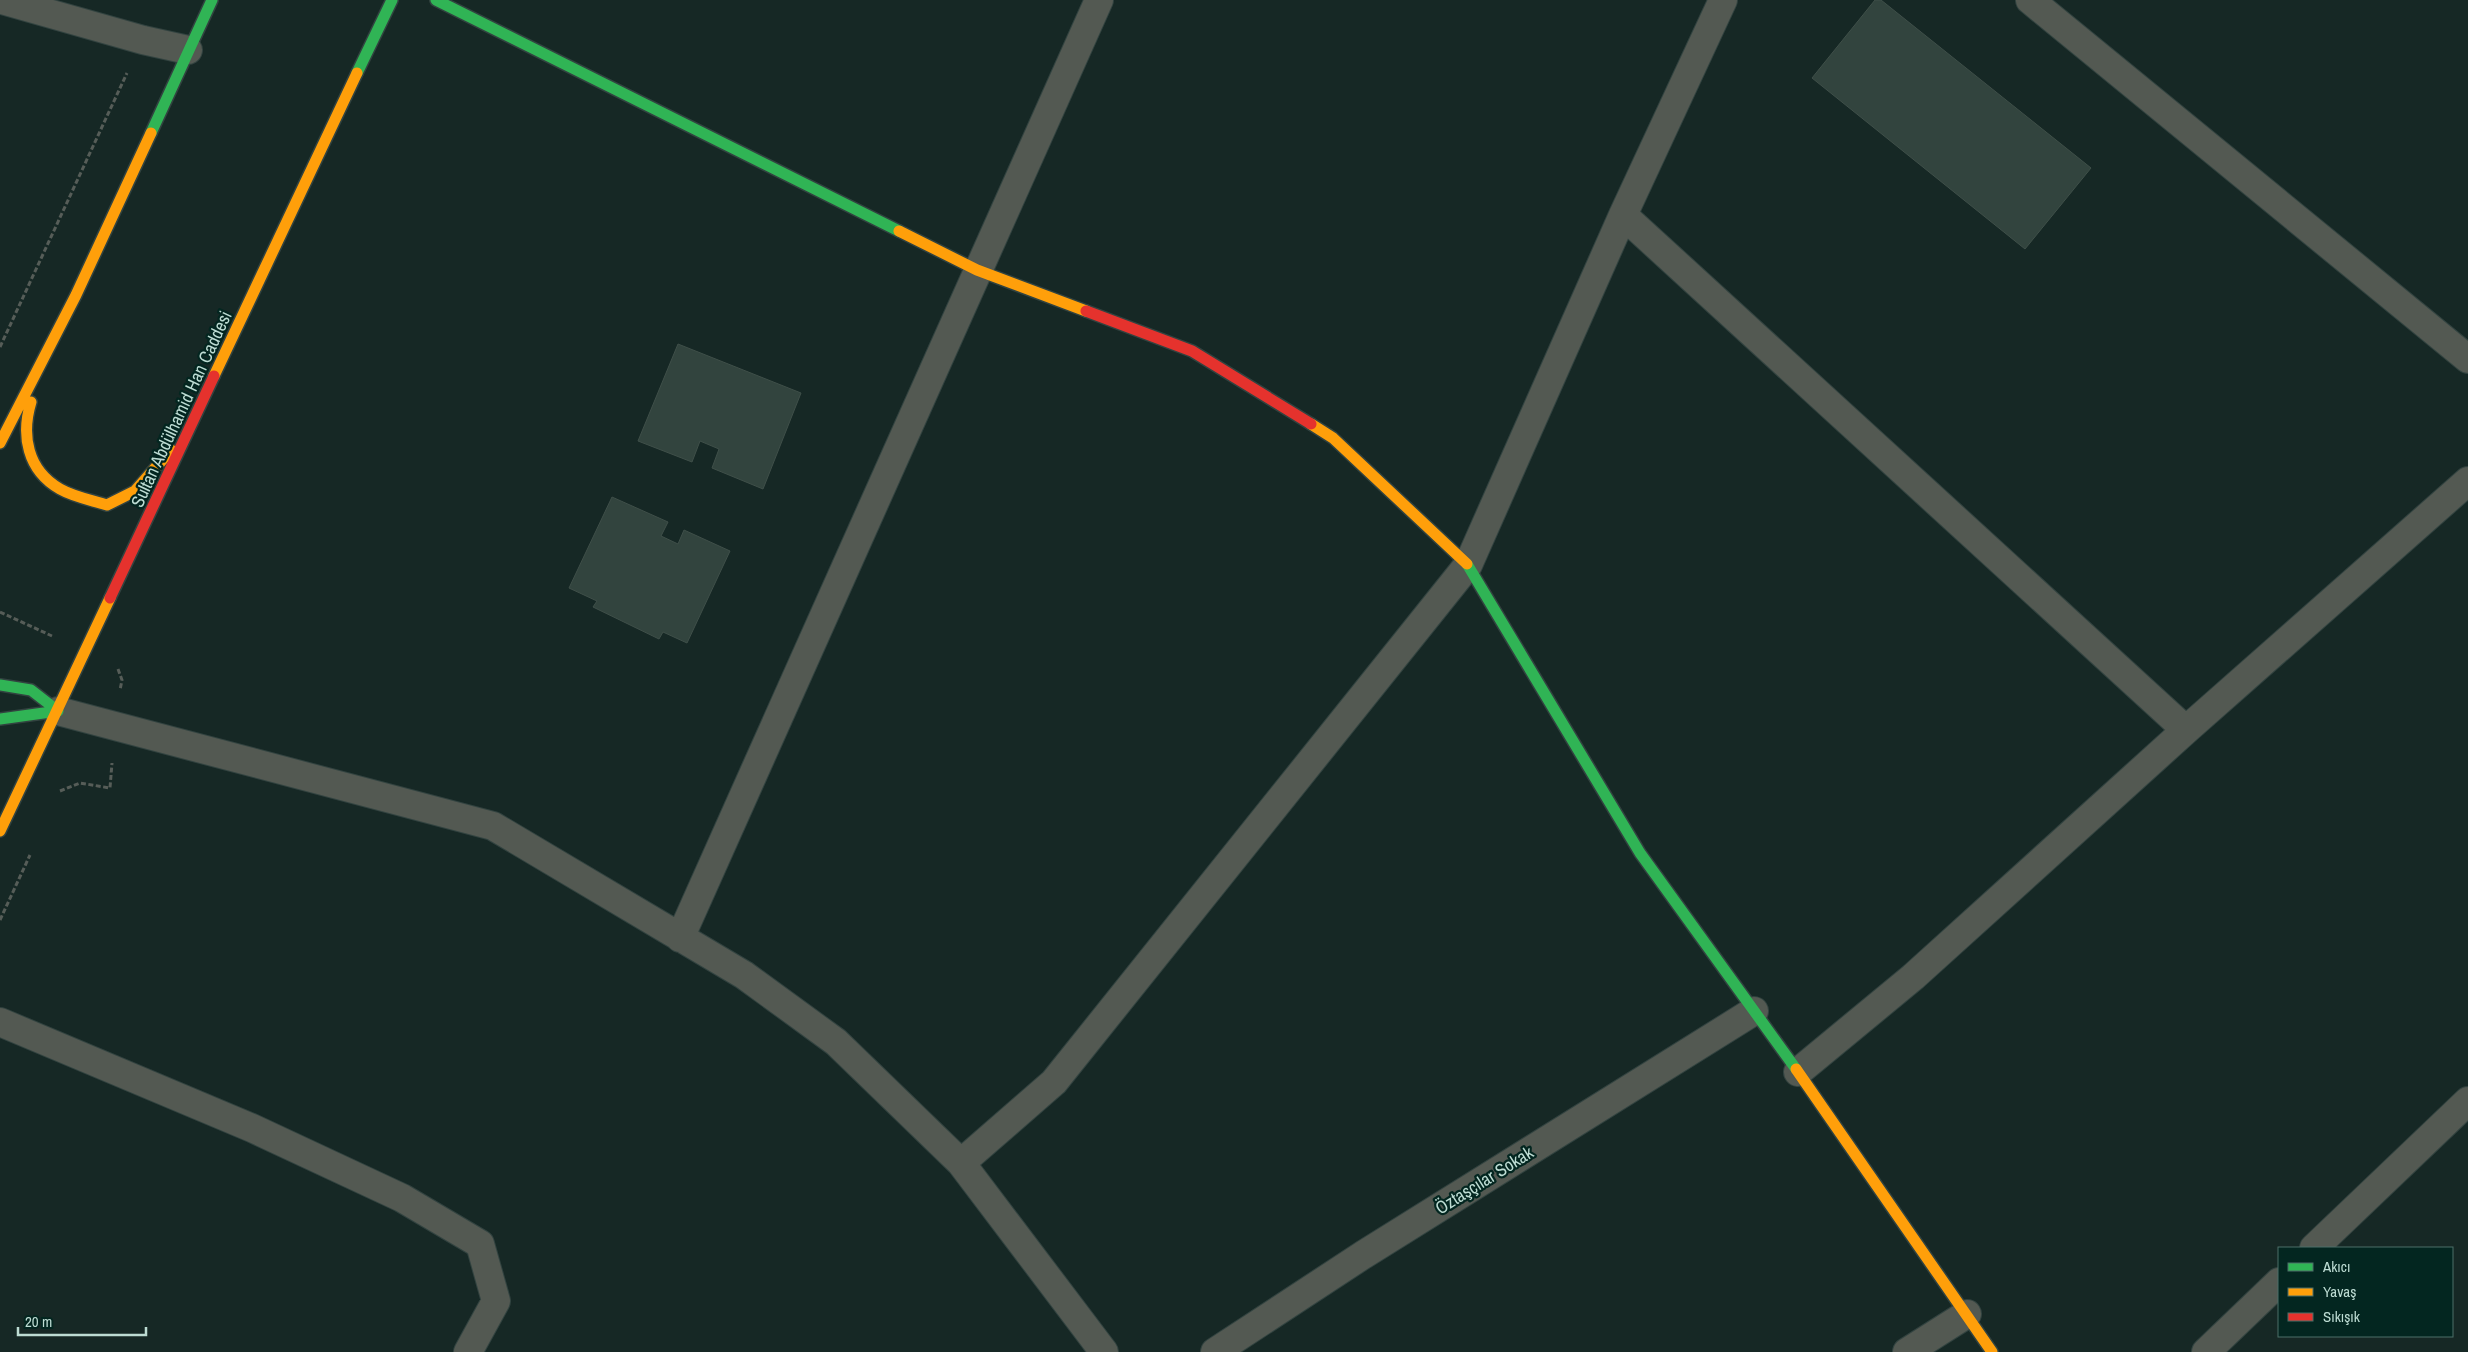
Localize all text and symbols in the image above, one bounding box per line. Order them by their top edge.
street label: Sultan Abdülhamid Han Caddesi [124,307,238,511]
street label: Öztaşçılar Sokak [1430,1140,1538,1220]
legend [2278,1247,2453,1337]
text: Akıcı [2322,1256,2350,1277]
text: Yavaş [2323,1281,2356,1302]
scale bar [18,1304,145,1336]
text: Sıkışık [2323,1306,2361,1327]
text: 20 m [25,1311,52,1332]

